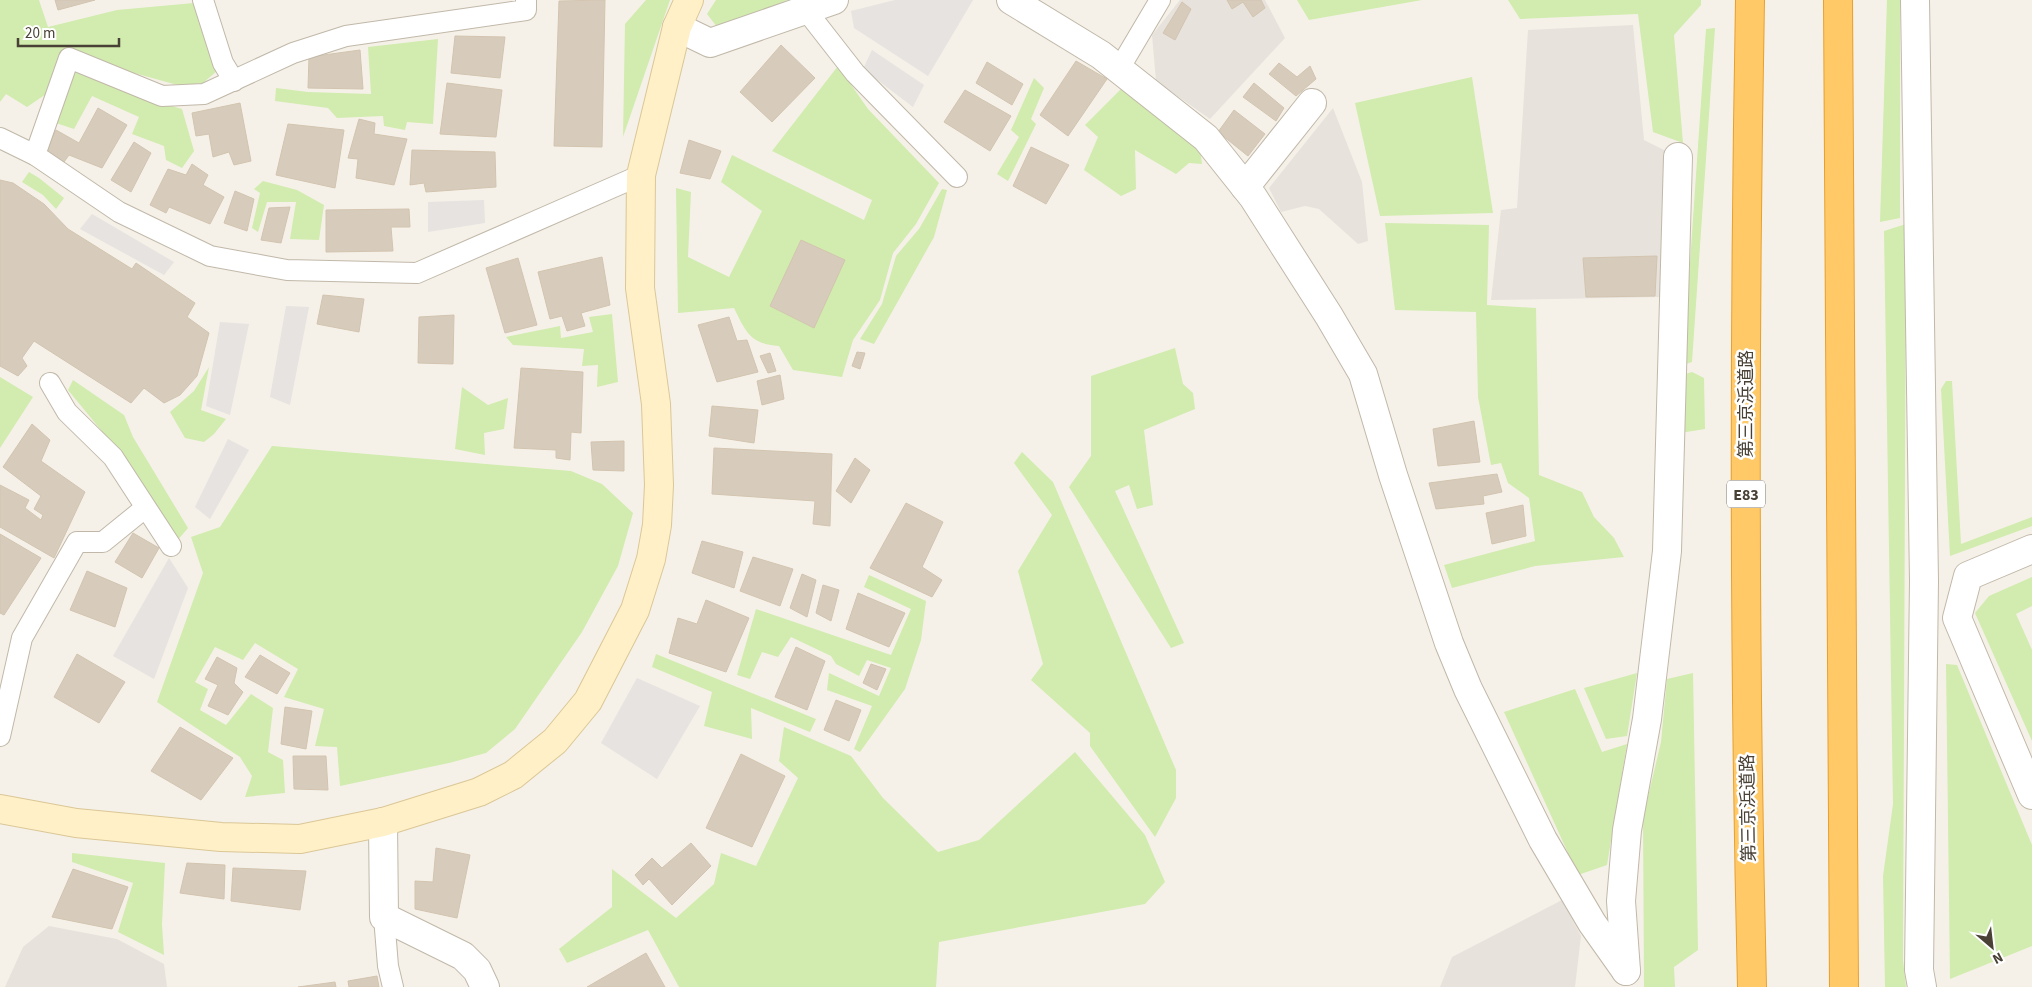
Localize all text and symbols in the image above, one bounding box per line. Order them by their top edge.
scale bar [18,15,119,47]
text: 20 m [25,23,55,44]
street label: 第三京浜道路 [1734,350,1759,458]
road number: E83 [1727,480,1765,508]
street label: 第三京浜道路 [1735,754,1762,862]
north arrow [1967,922,2017,972]
text: N [1989,947,2006,969]

